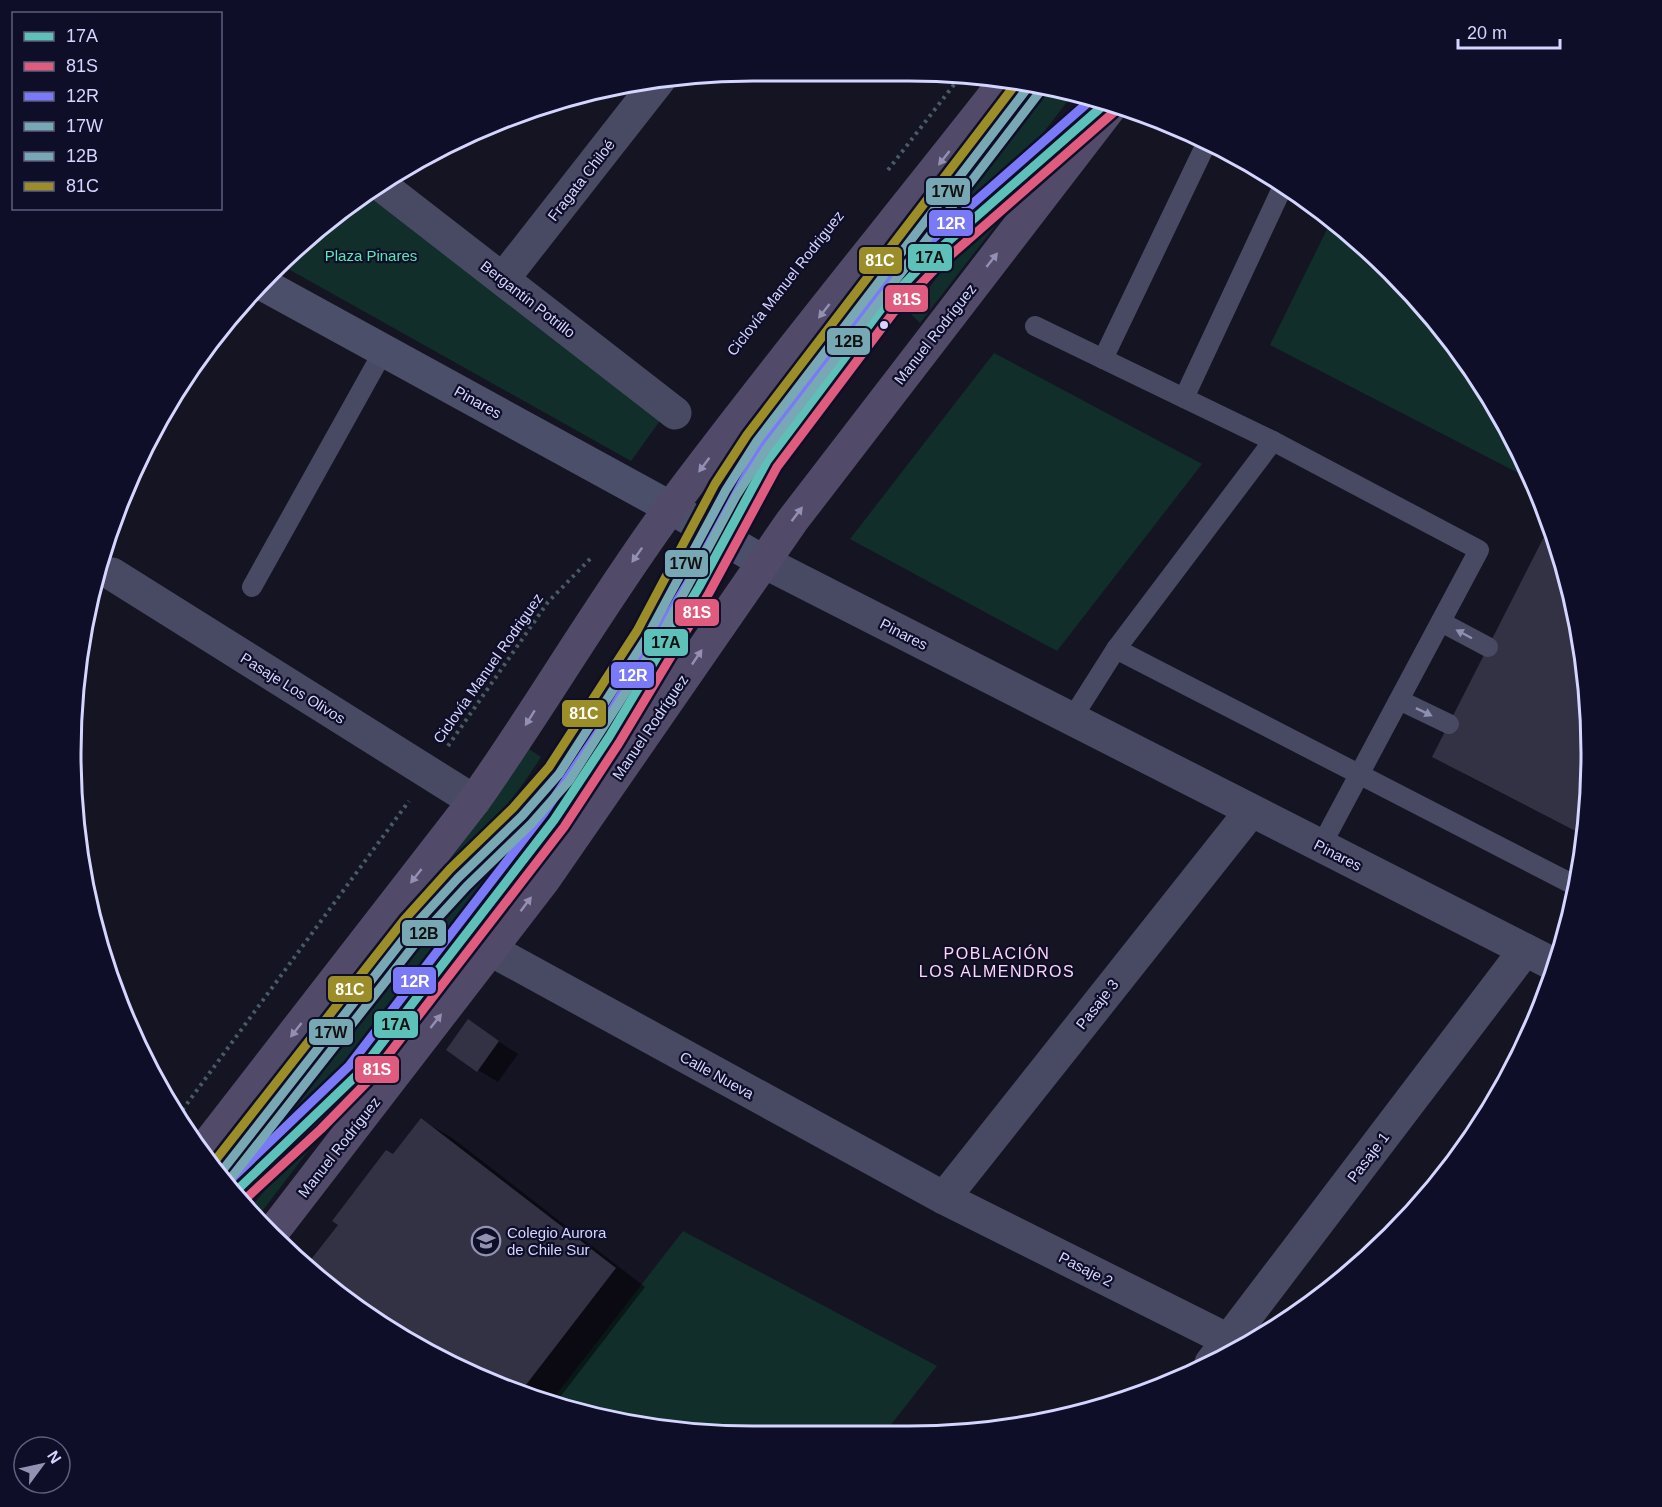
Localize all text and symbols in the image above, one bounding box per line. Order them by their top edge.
legend [12,12,222,210]
scale bar [1458,12,1560,50]
text: 20 m [1467,23,1507,43]
text: 17A [66,26,98,46]
text: 81S [66,56,98,76]
text: 12R [66,86,99,106]
text: 17W [66,116,103,136]
street label: Fragata Chiloé [544,136,618,224]
text: 12B [66,146,98,166]
one-way arrow [938,150,951,166]
text: 81C [66,176,99,196]
line badge: 17W [925,177,971,206]
text: 17W [932,183,965,200]
street label: Ciclovía Manuel Rodriguez [723,207,847,359]
line badge: 12R [928,209,974,237]
text: 12R [936,215,966,232]
line badge: 17A [907,243,953,272]
line badge: 81C [858,246,903,275]
park label: Plaza Pinares [325,247,417,264]
text: 17A [915,249,945,266]
text: 81C [865,252,895,269]
one-way arrow [986,252,998,267]
street label: Bergantín Potrillo [477,257,579,341]
street label: Manuel Rodríguez [891,280,979,388]
line badge: 81S [884,284,929,313]
text: 81S [893,291,922,308]
one-way arrow [819,304,831,319]
unlabelled marker [878,319,890,331]
line badge: 12B [826,327,871,356]
text: 12B [834,333,864,350]
street label: Pinares [452,382,504,422]
one-way arrow [697,457,710,473]
one-way arrow [790,506,803,522]
one-way arrow [631,547,643,563]
line badge: 17W [664,549,709,578]
text: 17W [670,555,703,572]
street label: Ciclovía Manuel Rodriguez [430,590,546,746]
line badge: 81S [674,598,720,627]
text: 81S [683,604,712,621]
street label: Pinares [877,615,931,653]
line badge: 17A [643,628,689,657]
one-way arrow [1456,629,1473,639]
text: 17A [651,634,681,651]
street label: Pasaje Los Olivos [238,649,348,727]
one-way arrow [691,649,702,665]
line badge: 12R [610,661,655,689]
text: 12R [618,667,648,684]
street label: Manuel Rodríguez [609,671,691,783]
line badge: 81C [561,699,607,728]
text: 81C [569,705,599,722]
one-way arrow [1415,707,1432,716]
one-way arrow [525,710,536,727]
street label: Pinares [1311,836,1365,874]
one-way arrow [411,869,423,884]
one-way arrow [520,896,532,911]
line badge: 12B [401,919,447,947]
text: 12B [409,925,439,942]
district label: POBLACIÓN LOS ALMENDROS [919,944,1075,980]
line badge: 12R [392,966,437,995]
text: 12R [400,973,430,990]
line badge: 81C [327,975,373,1003]
street label: Pasaje 3 [1072,976,1122,1032]
text: 81C [335,981,365,998]
line badge: 17A [373,1010,419,1039]
one-way arrow [430,1014,442,1029]
text: 17A [381,1016,411,1033]
line badge: 17W [308,1018,354,1046]
one-way arrow [291,1023,303,1038]
text: 17W [315,1024,348,1041]
street label: Calle Nueva [677,1048,757,1103]
line badge: 81S [354,1055,400,1084]
text: 81S [363,1061,392,1078]
street label: Manuel Rodríguez [295,1093,383,1201]
street label: Pasaje 1 [1344,1129,1392,1185]
place label: Colegio Aurora de Chile Sur [507,1224,607,1258]
school or university icon: Colegio Aurora de Chile Sur [470,1225,502,1257]
street label: Pasaje 2 [1056,1248,1116,1290]
north arrow [12,1435,72,1495]
text: N [44,1448,64,1467]

